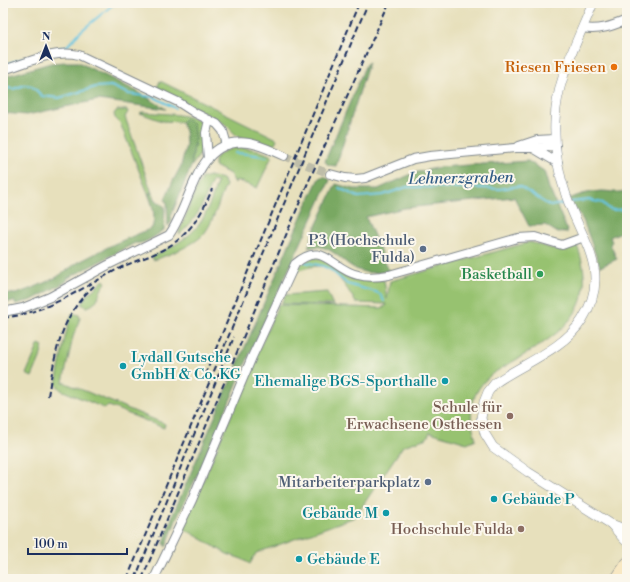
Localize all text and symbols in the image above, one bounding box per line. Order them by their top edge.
north arrow [26,26,66,66]
text: N [42,30,51,44]
place label: Riesen Friesen [505,58,606,77]
marker: Riesen Friesen [609,62,619,72]
water label: Lehnerzgraben [407,167,515,189]
place label: P3 (Hochschule Fulda) [308,231,415,267]
marker: P3 (Hochschule Fulda) [418,244,428,254]
place label: Basketball [460,265,533,284]
marker: Basketball [535,269,545,279]
place label: Lydall Gutsche GmbH & Co. KG [131,348,241,384]
marker: Lydall Gutsche GmbH & Co. KG [118,361,128,371]
place label: Ehemalige BGS-Sporthalle [254,372,437,391]
marker: Ehemalige BGS-Sporthalle [440,376,450,386]
place label: Schule für Erwachsene Osthessen [346,398,503,434]
marker: Schule für Erwachsene Osthessen [505,411,515,421]
place label: Mitarbeiterparkplatz [278,473,420,492]
marker: Mitarbeiterparkplatz [423,477,433,487]
place label: Gebäude P [502,490,575,509]
marker: Gebäude P [489,494,499,504]
place label: Gebäude M [302,504,379,523]
marker: Gebäude M [381,508,391,518]
place label: Hochschule Fulda [391,520,513,539]
marker: Hochschule Fulda [516,524,526,534]
scale bar [28,530,127,556]
text: 100 m [34,537,68,552]
place label: Gebäude E [307,550,380,569]
marker: Gebäude E [294,554,304,564]

